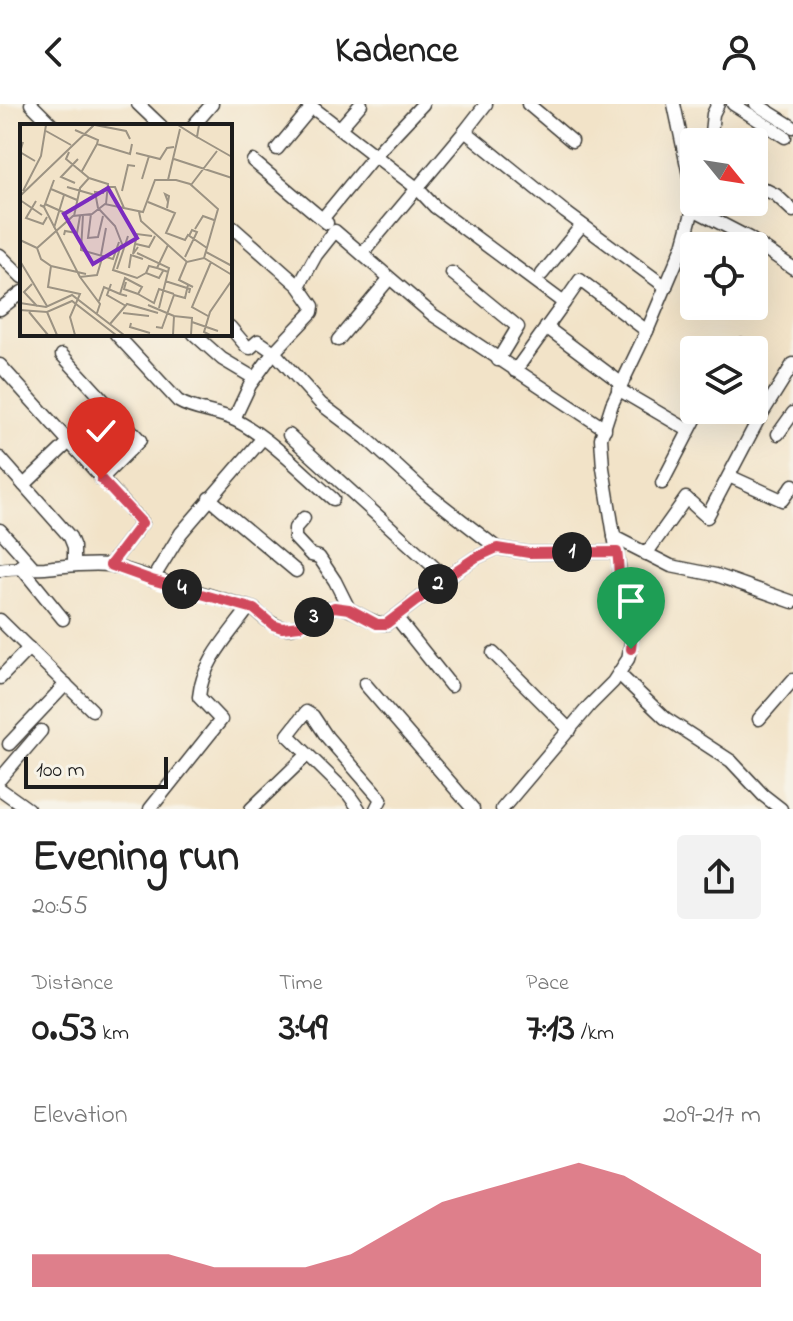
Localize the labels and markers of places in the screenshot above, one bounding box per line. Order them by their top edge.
pin [67,397,135,479]
pin: 1 [552,532,592,572]
pin: 2 [418,564,458,604]
pin [597,567,665,649]
pin: 4 [162,569,202,609]
pin: 3 [294,597,334,637]

